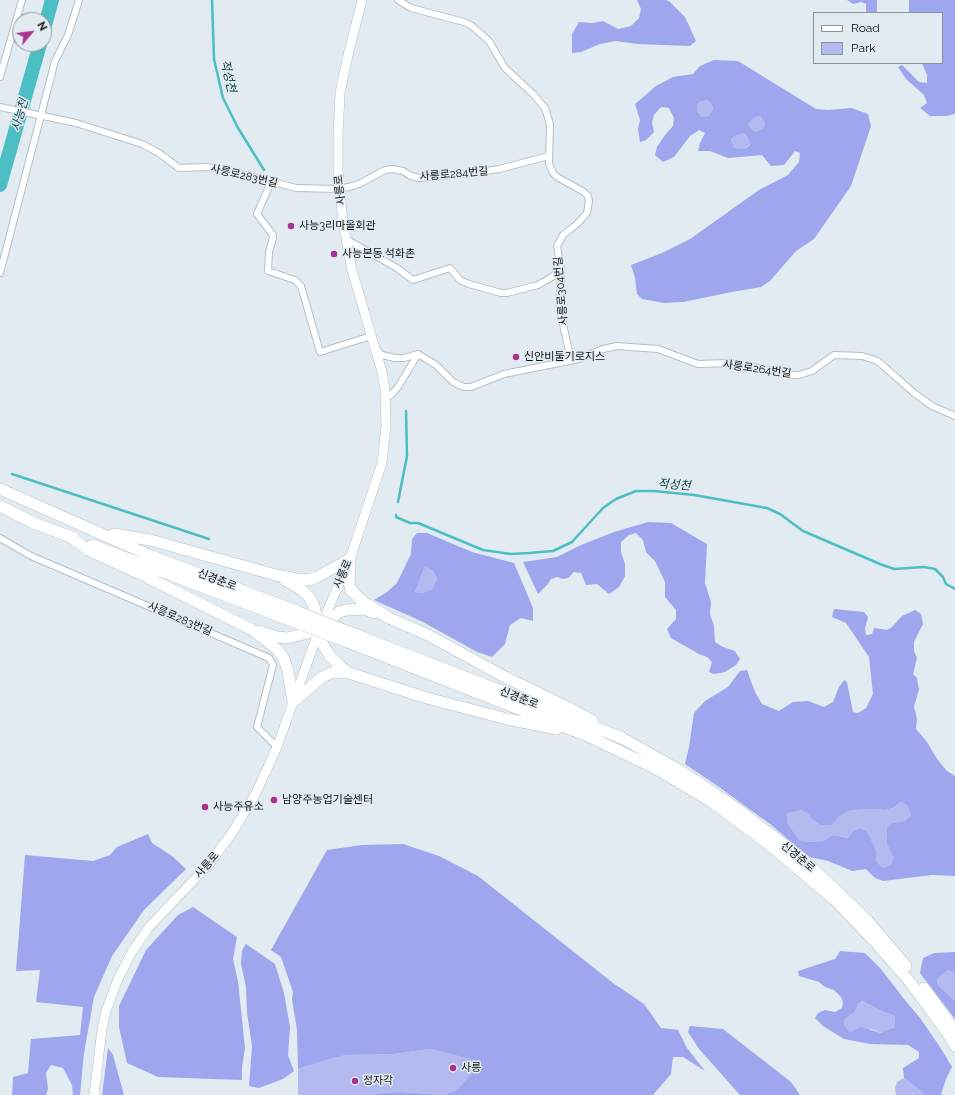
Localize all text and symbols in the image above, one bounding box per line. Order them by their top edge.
north arrow [12,12,52,52]
legend [813,12,943,64]
text: N [34,20,50,33]
text: Road [851,21,880,35]
text: Park [851,41,876,55]
water label: 적성천 [217,58,239,94]
water label: 사능천 [9,97,31,133]
street label: 사릉로283번길 [209,162,279,190]
street label: 사릉로284번길 [419,164,489,184]
street label: 사릉로 [332,174,348,206]
place label: 사능3리마을회관 [299,219,376,233]
marker: 사능3리마을회관 [286,221,296,231]
place label: 사능본동.석화촌 [342,247,415,261]
marker: 사능본동.석화촌 [329,249,339,259]
street label: 사릉로304번길 [551,256,571,326]
place label: 신안비둘기로지스 [524,350,605,364]
marker: 신안비둘기로지스 [511,352,521,362]
street label: 사릉로264번길 [722,358,792,380]
water label: 적성천 [657,477,691,493]
street label: 사릉로 [331,557,355,591]
street label: 신경춘로 [196,567,238,593]
street label: 사릉로283번길 [146,599,214,639]
street label: 신경춘로 [498,685,540,711]
place label: 남양주농업기술센터 [282,793,373,807]
marker: 남양주농업기술센터 [269,795,279,805]
place label: 사능주유소 [213,800,264,814]
marker: 사능주유소 [200,802,210,812]
street label: 신경춘로 [778,839,818,875]
street label: 사릉로 [192,849,222,881]
place label: 사릉 [461,1061,481,1075]
marker: 사릉 [448,1063,458,1073]
place label: 정자각 [363,1074,393,1088]
marker: 정자각 [350,1076,360,1086]

